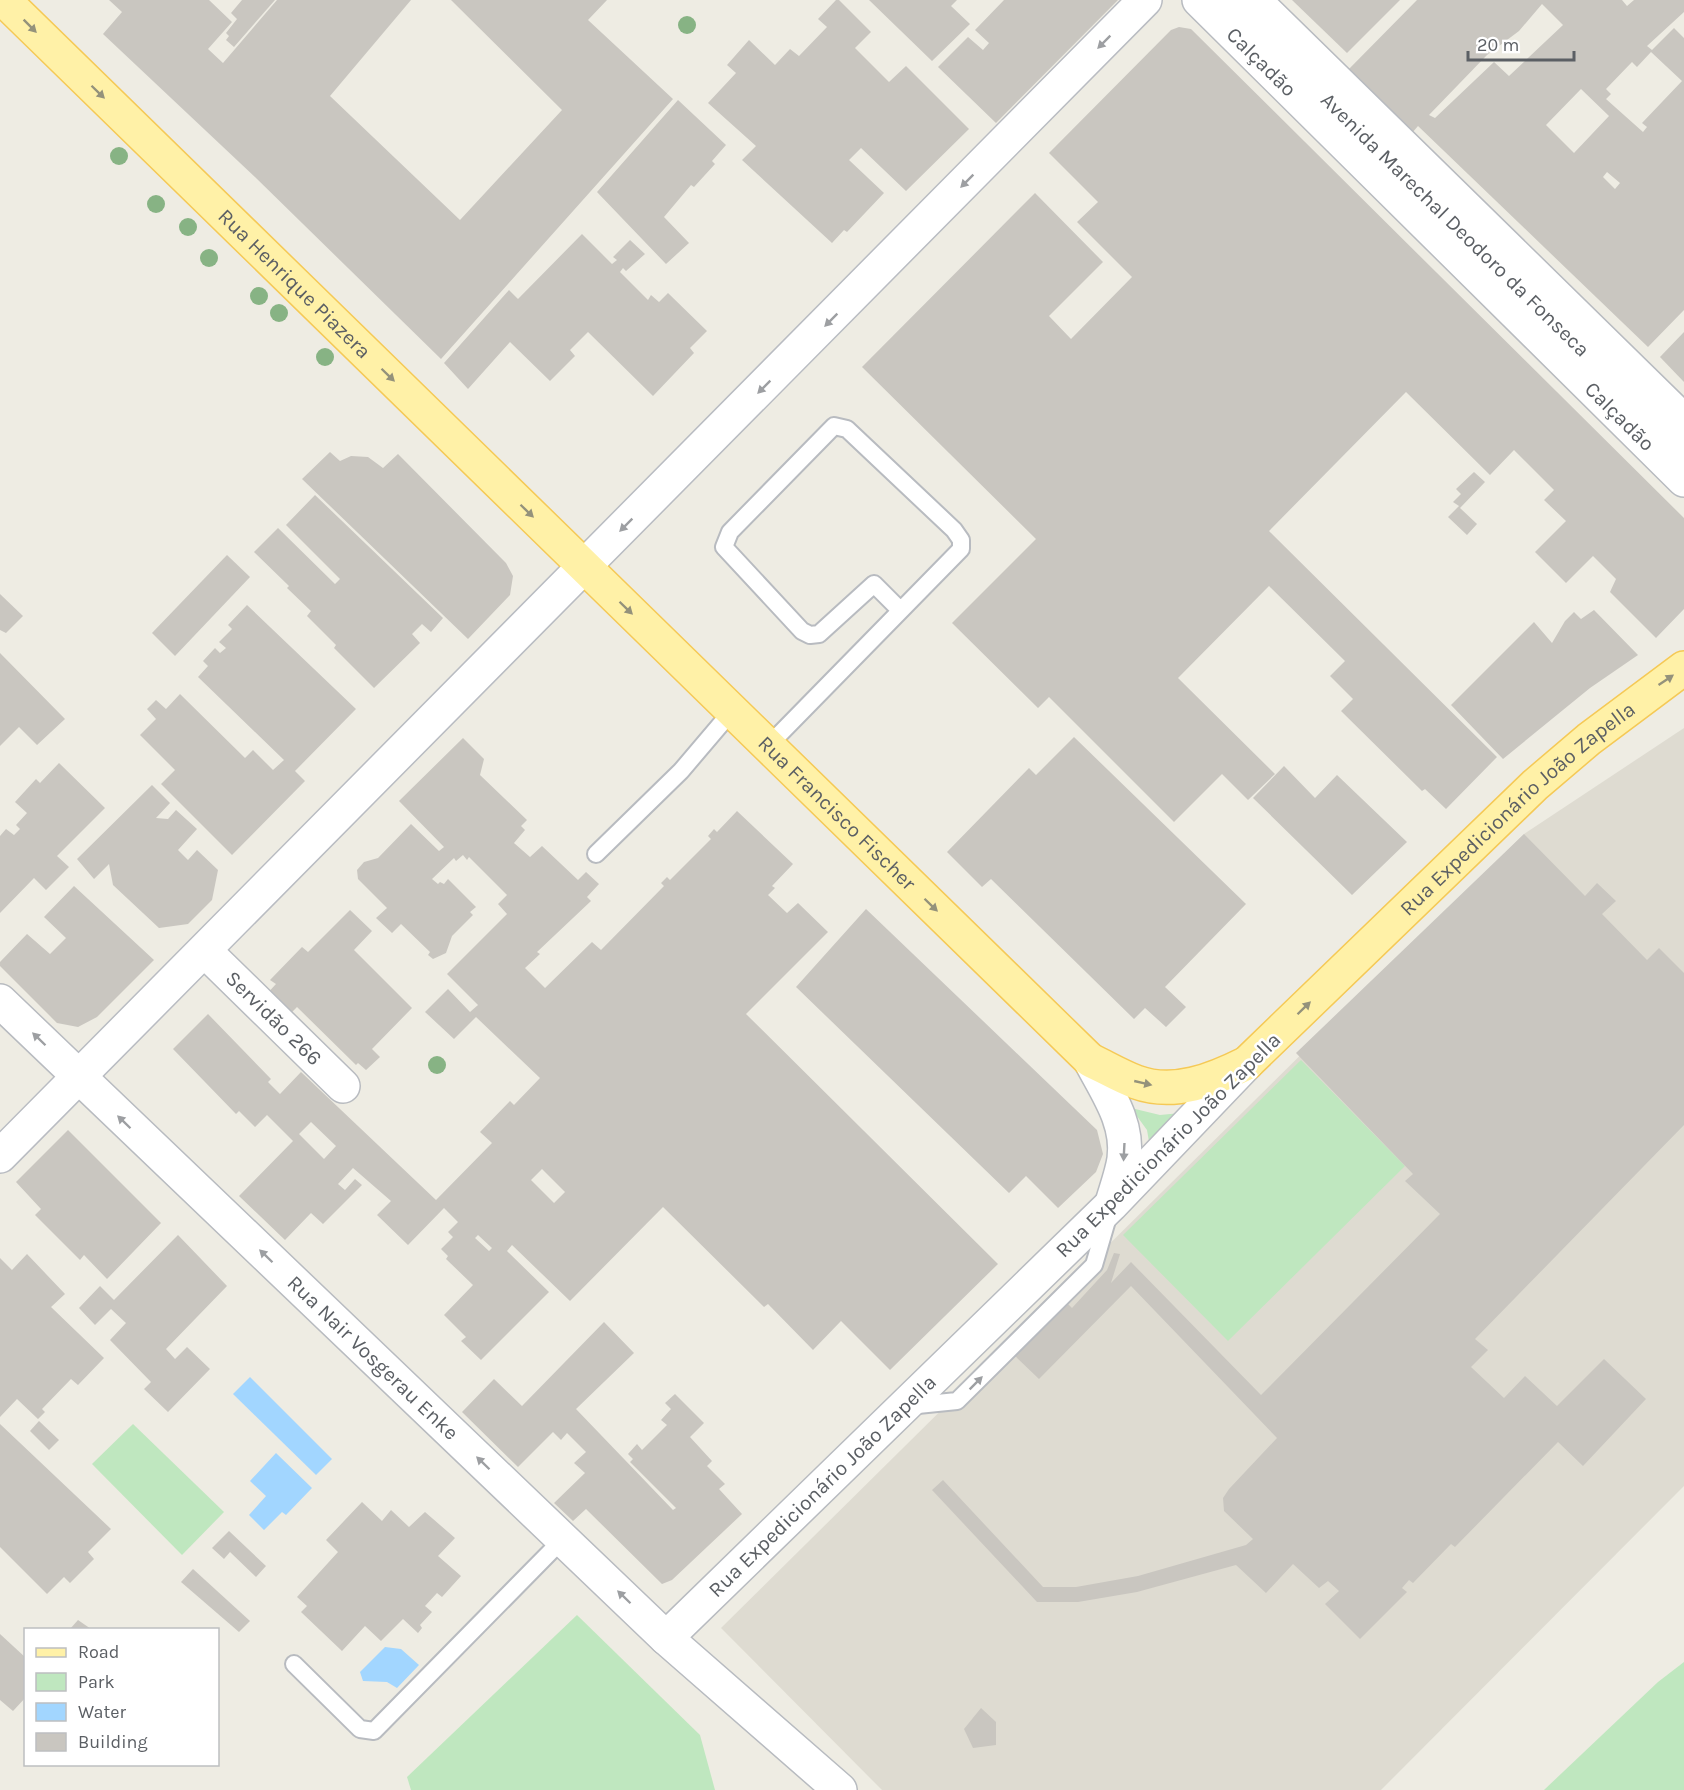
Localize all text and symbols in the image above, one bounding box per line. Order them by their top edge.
one-way arrow [22,18,36,32]
street label: Calçadão [1222,22,1301,101]
scale bar [1468,24,1574,62]
one-way arrow [1098,34,1112,48]
text: 20 m [1477,34,1519,56]
one-way arrow [90,85,104,99]
street label: Avenida Marechal Deodoro da Fonseca [1316,88,1595,362]
one-way arrow [961,173,975,187]
street label: Rua Henrique Piazera [213,204,376,363]
one-way arrow [824,312,838,326]
one-way arrow [380,368,395,382]
street label: Calçadão [1580,377,1660,456]
one-way arrow [757,379,771,393]
one-way arrow [520,504,535,518]
one-way arrow [620,517,634,531]
one-way arrow [619,601,634,615]
one-way arrow [1658,675,1674,686]
street label: Rua Expedicionário João Zapella [1395,697,1640,921]
street label: Rua Francisco Fischer [753,731,921,896]
one-way arrow [924,898,938,912]
street label: Servidão 266 [221,966,327,1070]
one-way arrow [1297,1001,1312,1015]
street label: Rua Expedicionário João Zapella [1051,1028,1285,1262]
one-way arrow [32,1032,47,1046]
one-way arrow [1134,1079,1152,1089]
one-way arrow [118,1115,132,1129]
one-way arrow [1119,1143,1128,1162]
one-way arrow [258,1249,273,1263]
street label: Rua Nair Vosgerau Enke [282,1270,463,1445]
street label: Rua Expedicionário João Zapella [703,1370,941,1602]
one-way arrow [968,1376,982,1390]
one-way arrow [476,1456,490,1470]
one-way arrow [617,1590,632,1604]
legend [24,1628,219,1766]
text: Road [78,1641,119,1663]
text: Park [78,1671,115,1693]
text: Water [78,1701,126,1723]
text: Building [78,1731,148,1753]

